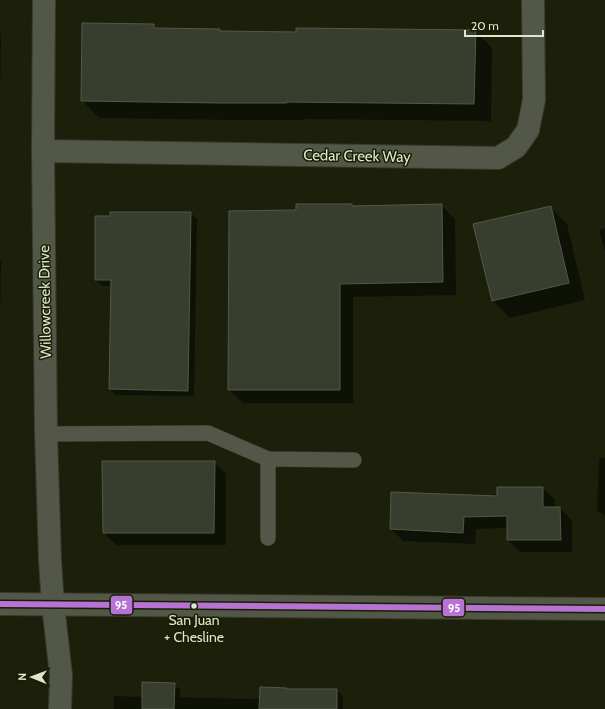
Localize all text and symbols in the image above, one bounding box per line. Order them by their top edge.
scale bar [465,12,543,38]
text: 20 m [471,18,499,33]
street label: Cedar Creek Way [303,146,411,166]
street label: Willowcreek Drive [35,245,55,359]
line badge: 95 [110,595,133,615]
text: 95 [115,598,127,612]
line badge: 95 [442,598,465,617]
marker: San Juan + Chesline [189,601,199,611]
text: 95 [448,601,460,615]
place label: San Juan + Chesline [164,611,224,646]
north arrow [12,657,52,697]
text: N [15,673,29,681]

